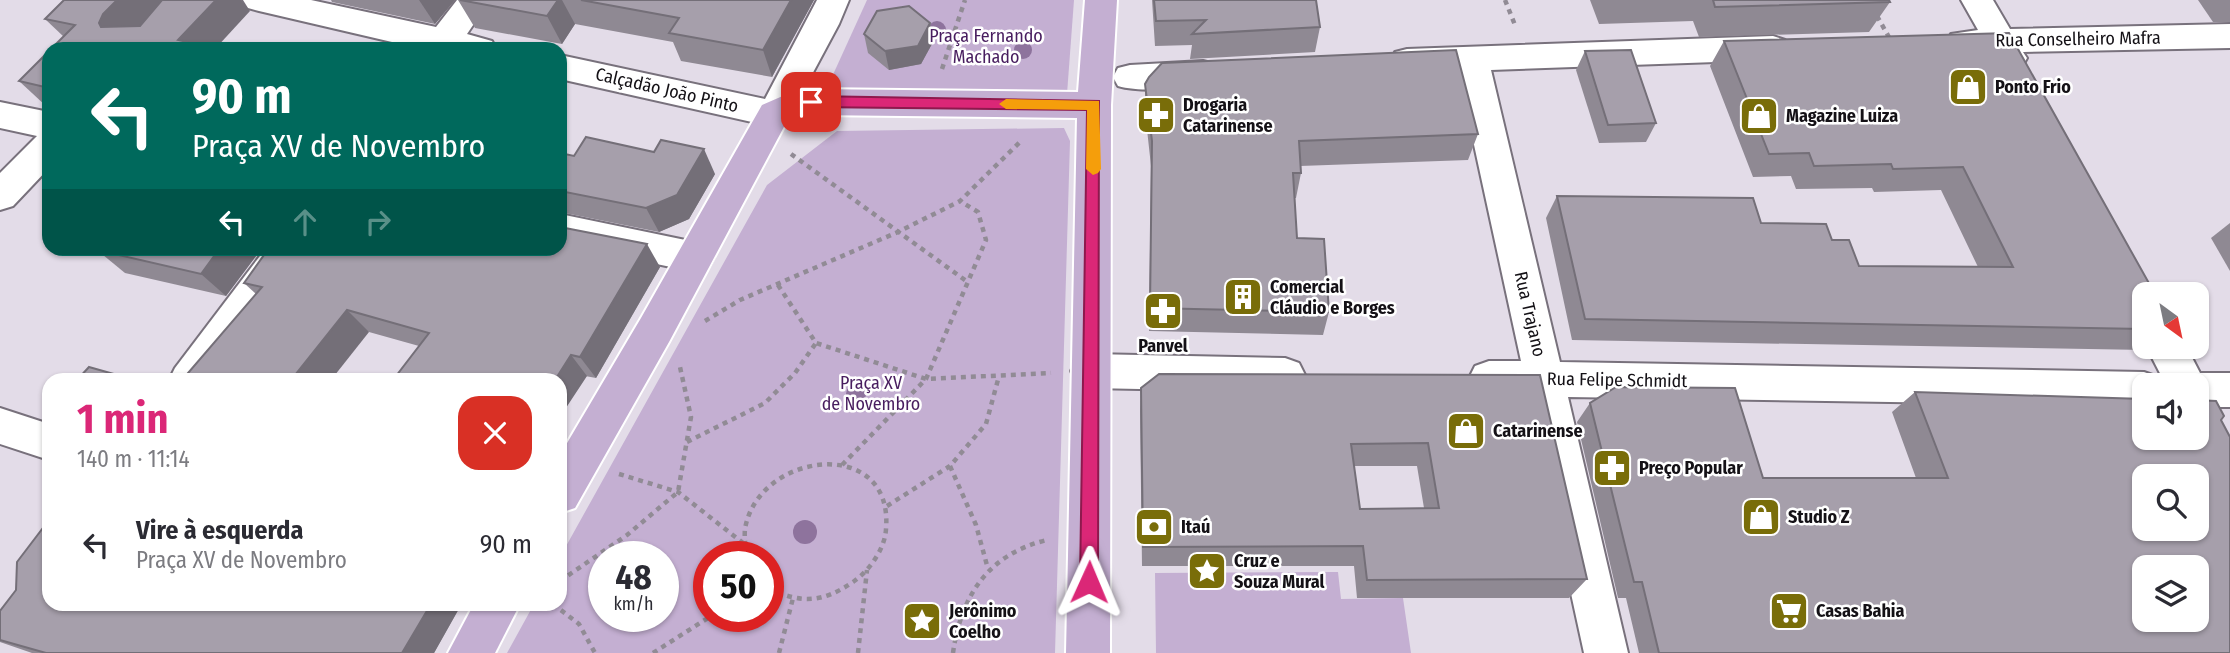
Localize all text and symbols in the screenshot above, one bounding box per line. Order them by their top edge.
park label: Praça Fernando Machado [929,25,1043,68]
street label: Rua Conselheiro Mafra [1995,27,2161,51]
street label: Calçadão João Pinto [593,63,741,117]
shop icon: Ponto Frio [1947,66,1989,108]
text: 90 m [192,67,292,126]
icon: left [77,70,168,161]
pin [781,72,841,132]
place label: Ponto Frio [1995,76,2071,98]
icon: arrive [792,83,830,121]
pharmacy icon: Drogaria Catarinense [1135,94,1177,136]
place label: Drogaria Catarinense [1183,94,1273,137]
shop icon: Magazine Luiza [1738,95,1780,137]
place label: Magazine Luiza [1786,105,1898,127]
text: Praça XV de Novembro [192,127,485,165]
icon: left [213,203,251,241]
icon: ahead [286,203,324,241]
icon: right [359,203,397,241]
street label: Rua Trajano [1510,269,1550,359]
building icon: Comercial Cláudio e Borges [1222,276,1264,318]
place label: Comercial Cláudio e Borges [1270,276,1395,319]
north arrow [2132,282,2208,359]
map controls [2132,282,2209,632]
pharmacy icon: Panvel [1142,290,1184,332]
place label: Panvel [1138,335,1188,357]
street label: Rua Felipe Schmidt [1547,368,1688,392]
park label: Praça XV de Novembro [822,372,920,415]
button: sound [2132,373,2209,450]
text: 1 min [77,394,168,444]
button: close [458,396,532,470]
shop icon: Catarinense [1445,410,1487,452]
place label: Catarinense [1493,420,1583,442]
text: 140 m · 11:14 [77,445,190,473]
pharmacy icon: Preço Popular [1591,447,1633,489]
place label: Preço Popular [1639,457,1743,479]
button: search [2132,464,2209,541]
shop icon: Studio Z [1740,496,1782,538]
bank icon: Itaú [1133,506,1175,548]
place label: Studio Z [1788,506,1850,528]
text: Vire à esquerda [136,515,303,546]
place label: Itaú [1181,516,1210,538]
icon: left [77,526,115,564]
text: 90 m [480,529,532,560]
speed limit sign: 50 [693,541,784,632]
position arrow [1052,545,1126,619]
text: Praça XV de Novembro [136,546,347,574]
place icon: Cruz e Souza Mural [1186,550,1228,592]
place label: Cruz e Souza Mural [1234,550,1324,593]
button: layers [2132,555,2209,632]
text: 48 [615,556,652,598]
supermarket icon: Casas Bahia [1768,590,1810,632]
text: km/h [613,593,654,615]
place icon: Jerônimo Coelho [901,600,943,642]
place label: Jerônimo Coelho [948,600,1017,643]
place label: Casas Bahia [1816,600,1904,622]

